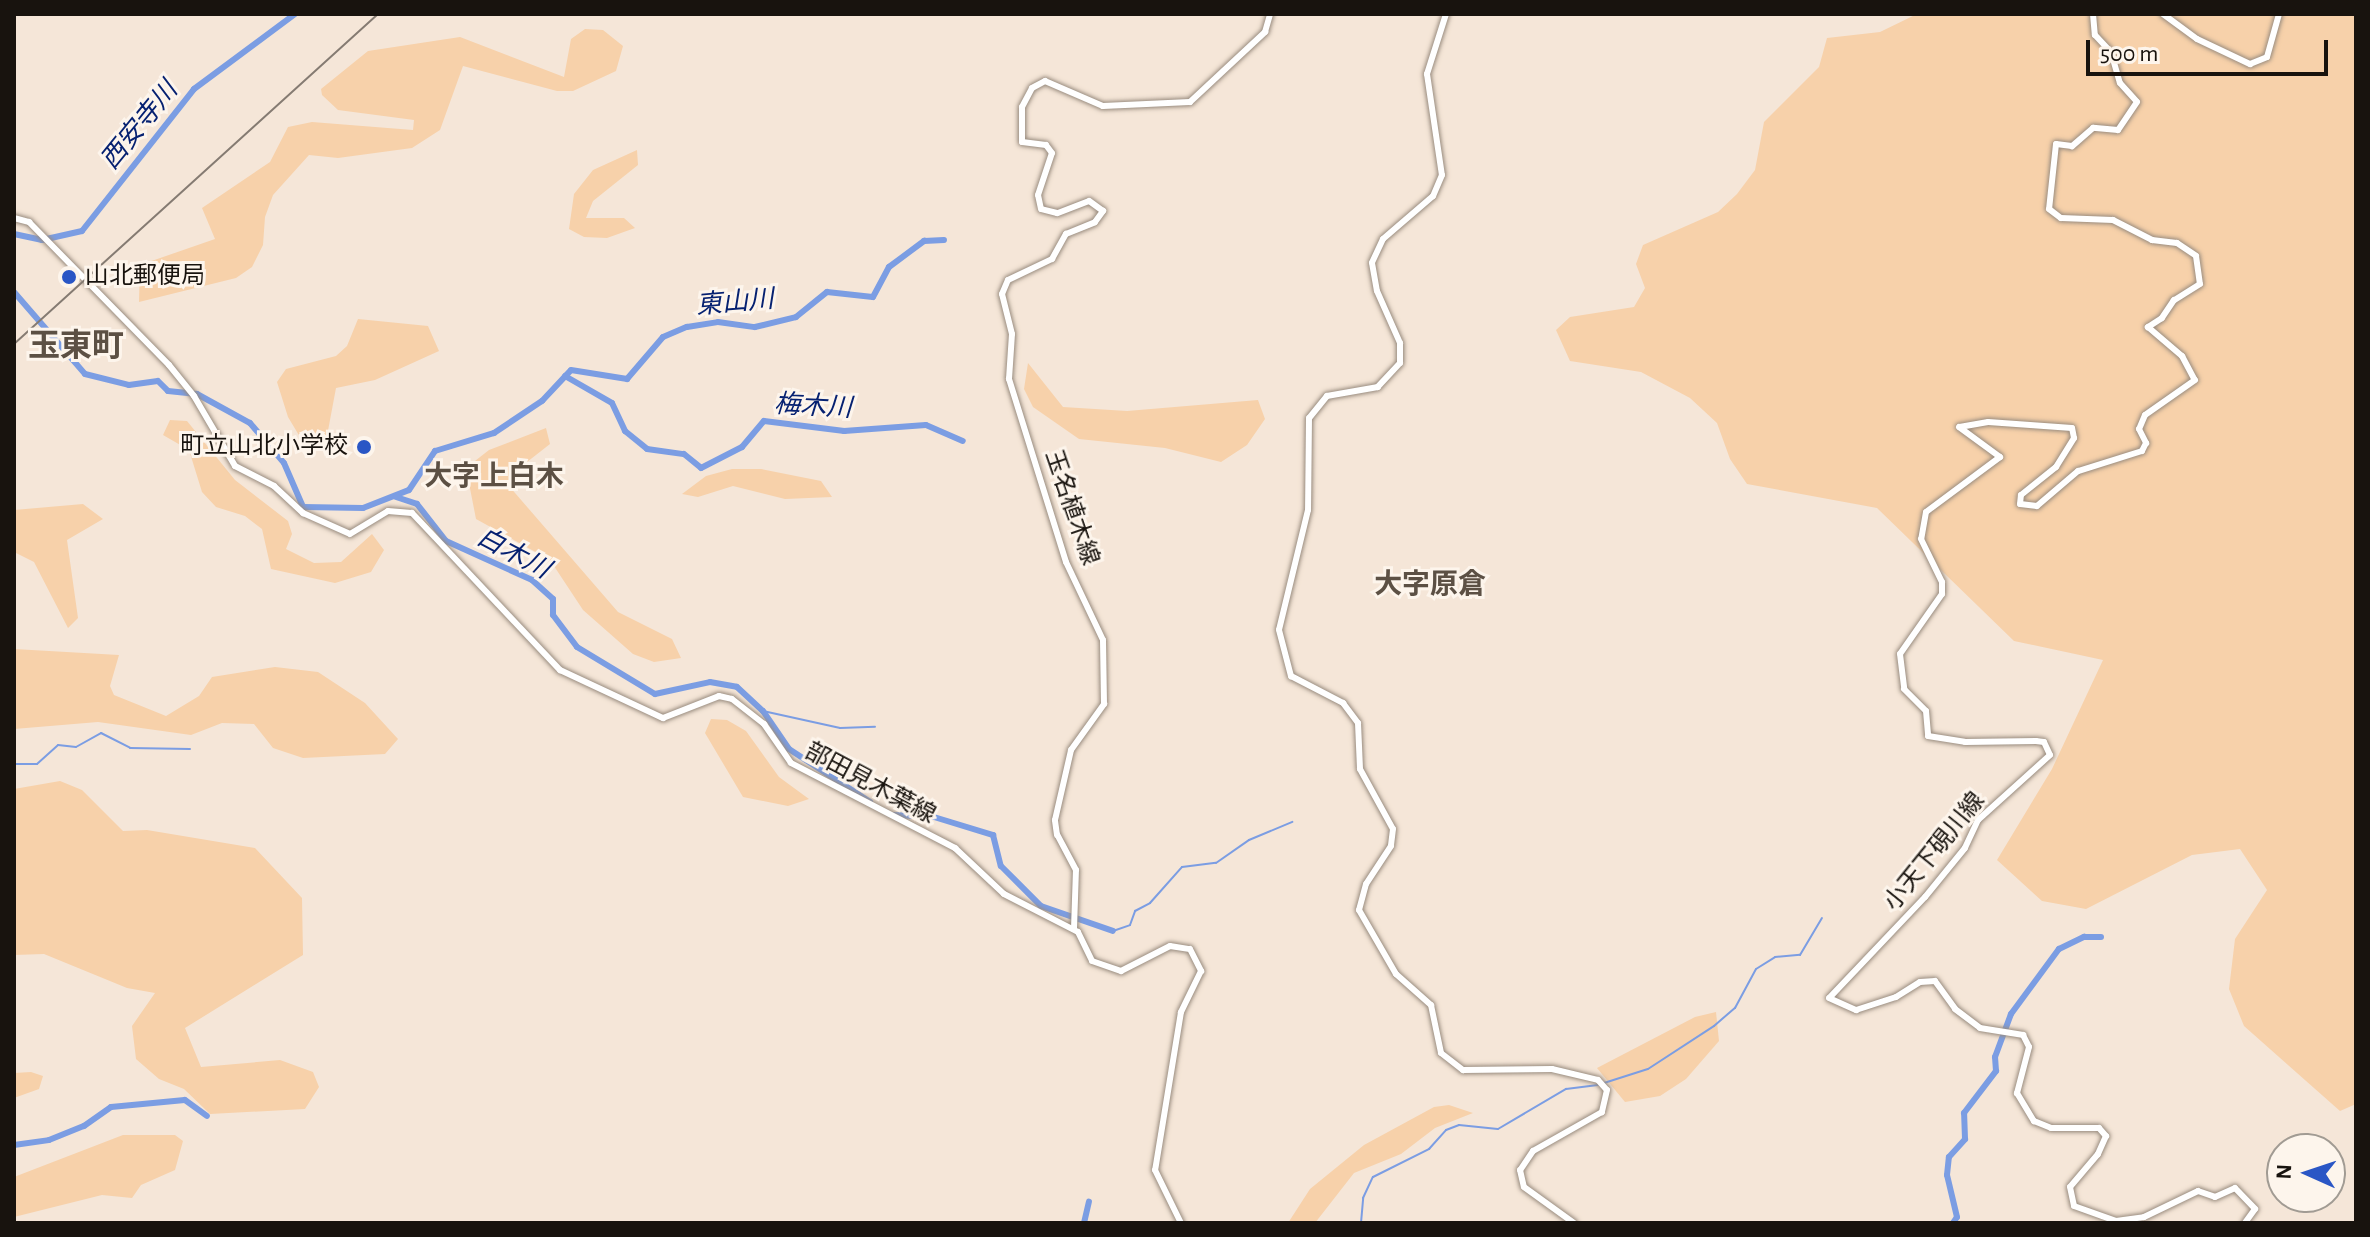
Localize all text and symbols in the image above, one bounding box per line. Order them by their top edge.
scale bar [2090,24,2332,74]
text: 500 m [2100,42,2159,66]
water label: 西安寺川 [95,76,185,176]
place label: 山北郵便局 [85,263,205,291]
marker: 山北郵便局 [60,268,78,286]
water label: 東山川 [695,284,775,322]
district label: 玉東町 [28,327,124,365]
water label: 梅木川 [773,389,853,425]
place label: 町立山北小学校 [180,433,348,461]
marker: 町立山北小学校 [355,438,373,456]
street label: 玉名植木線 [1038,447,1104,569]
district label: 大字上白木 [424,460,564,494]
water label: 白木川 [471,522,555,586]
district label: 大字原倉 [1374,568,1486,602]
street label: 部田見木葉線 [800,737,940,831]
street label: 小天下硯川線 [1878,787,1992,917]
north arrow [2266,1133,2346,1213]
text: N [2273,1164,2295,1180]

